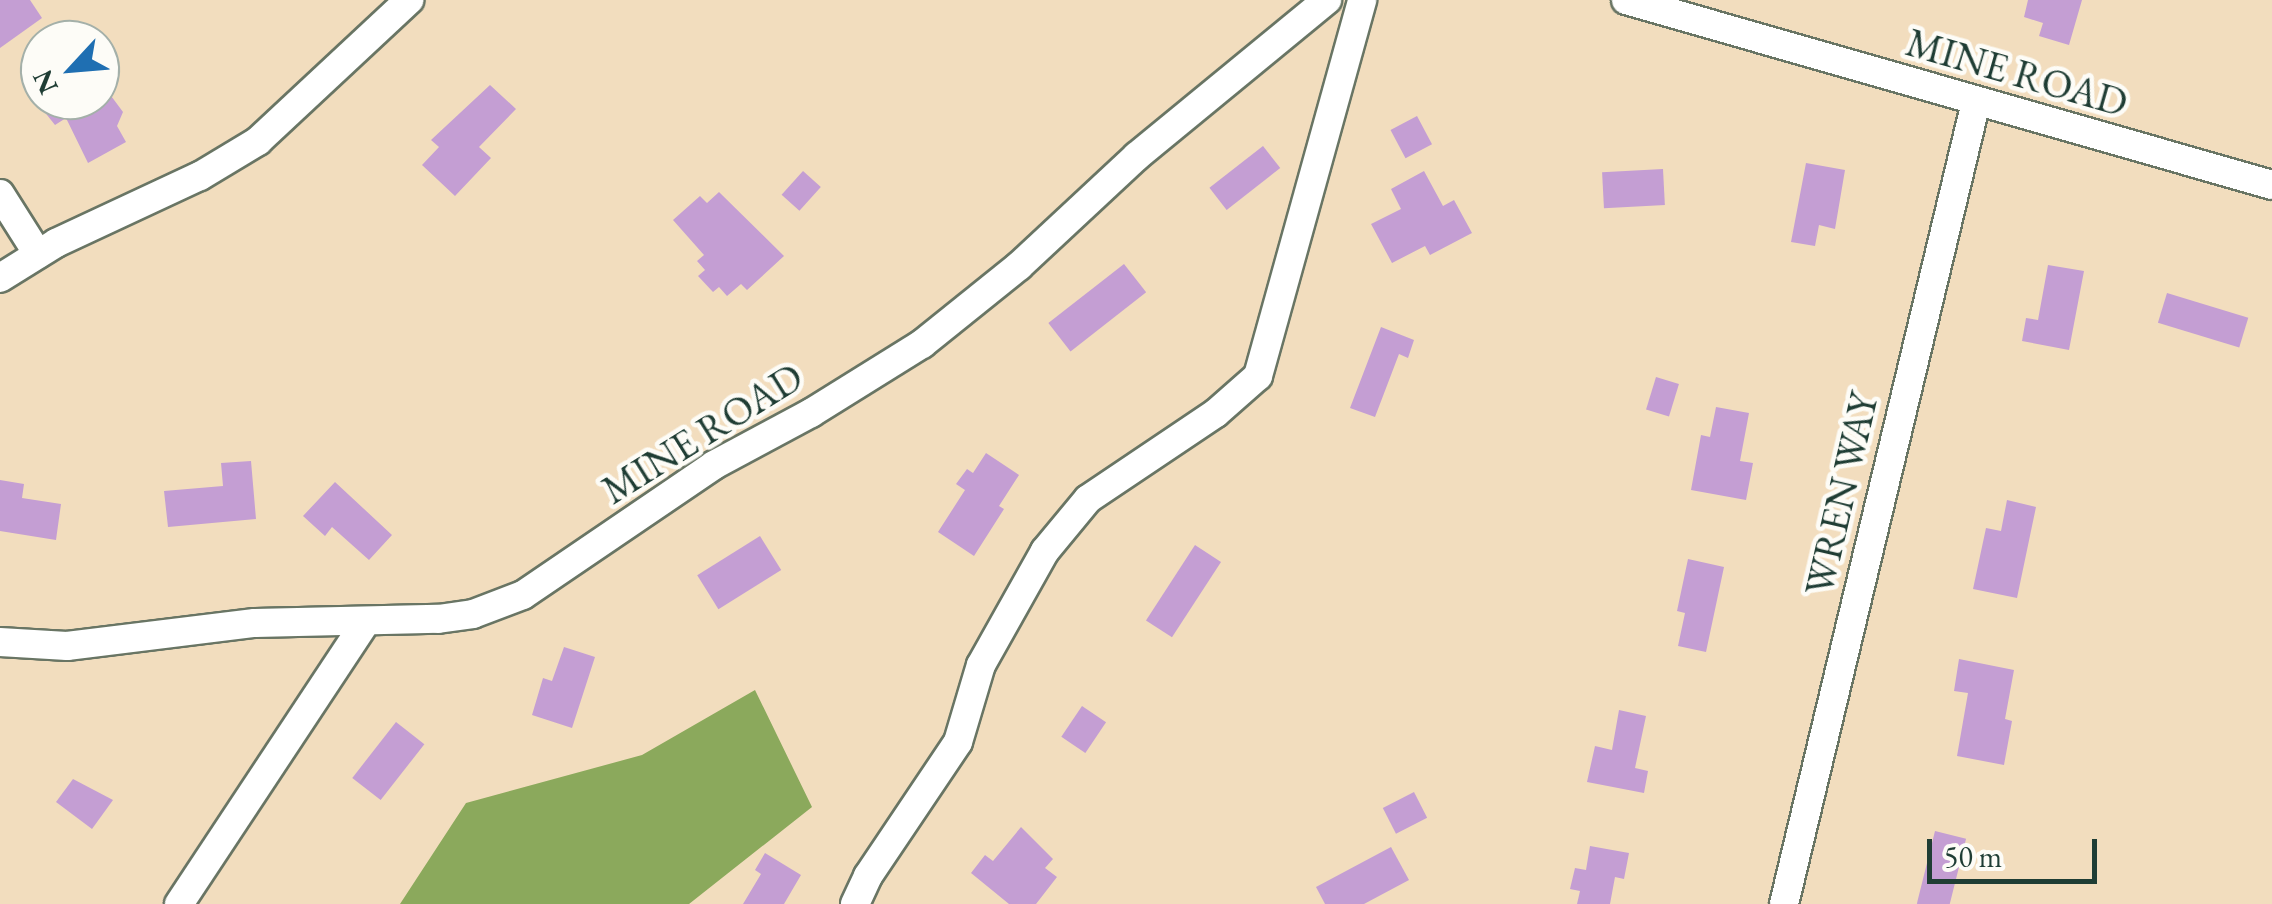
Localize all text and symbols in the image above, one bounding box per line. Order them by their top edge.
street label: MINE ROAD [1901,18,2133,126]
north arrow [20,20,120,120]
text: N [24,64,66,100]
street label: MINE ROAD [593,352,811,514]
street label: WREN WAY [1794,388,1888,600]
scale bar [1932,819,2102,881]
text: 50 m [1944,837,2002,876]

